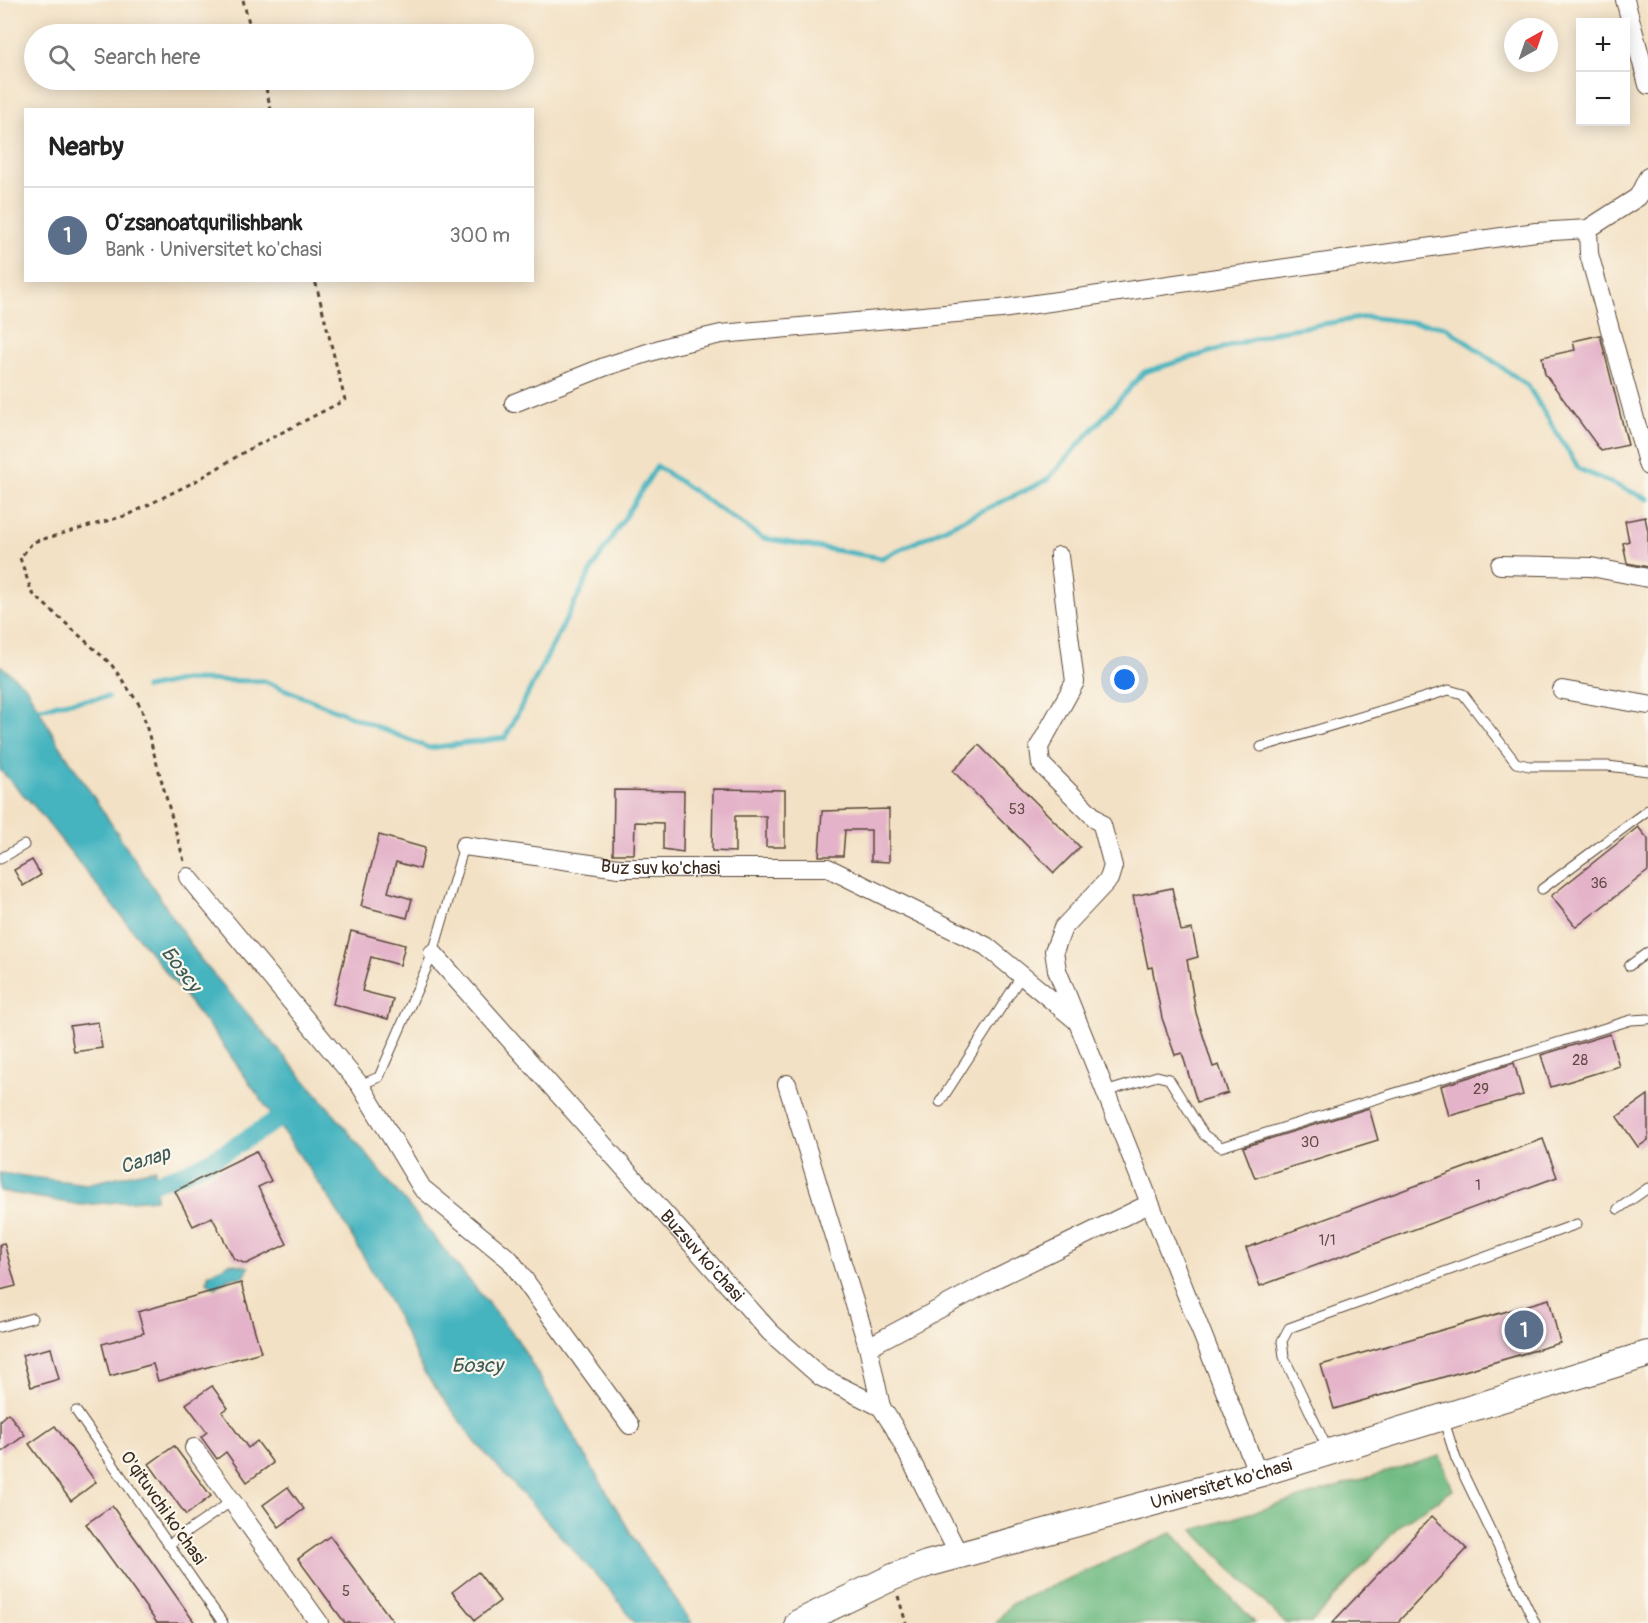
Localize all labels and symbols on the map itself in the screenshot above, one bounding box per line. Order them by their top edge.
north arrow [1504,18,1558,72]
your location [1110,665,1139,694]
house number: 53 [1009,800,1025,819]
street label: Buz suv ko'chasi [599,854,720,880]
house number: 36 [1590,874,1608,893]
water label: Бозсу [156,941,208,999]
house number: 28 [1572,1051,1588,1070]
house number: 29 [1473,1080,1489,1099]
house number: 30 [1301,1133,1319,1152]
water label: Салар [117,1140,174,1179]
house number: 1 [1475,1176,1481,1195]
street label: Buzsuv ko'chasi [655,1205,749,1306]
house number: 1/1 [1318,1231,1336,1250]
pin: 1 [1504,1308,1544,1352]
water label: Бозсу [451,1353,505,1378]
street label: O'qituvchi ko'chasi [115,1447,211,1569]
street label: Universitet ko'chasi [1148,1453,1295,1514]
house number: 5 [342,1582,350,1601]

